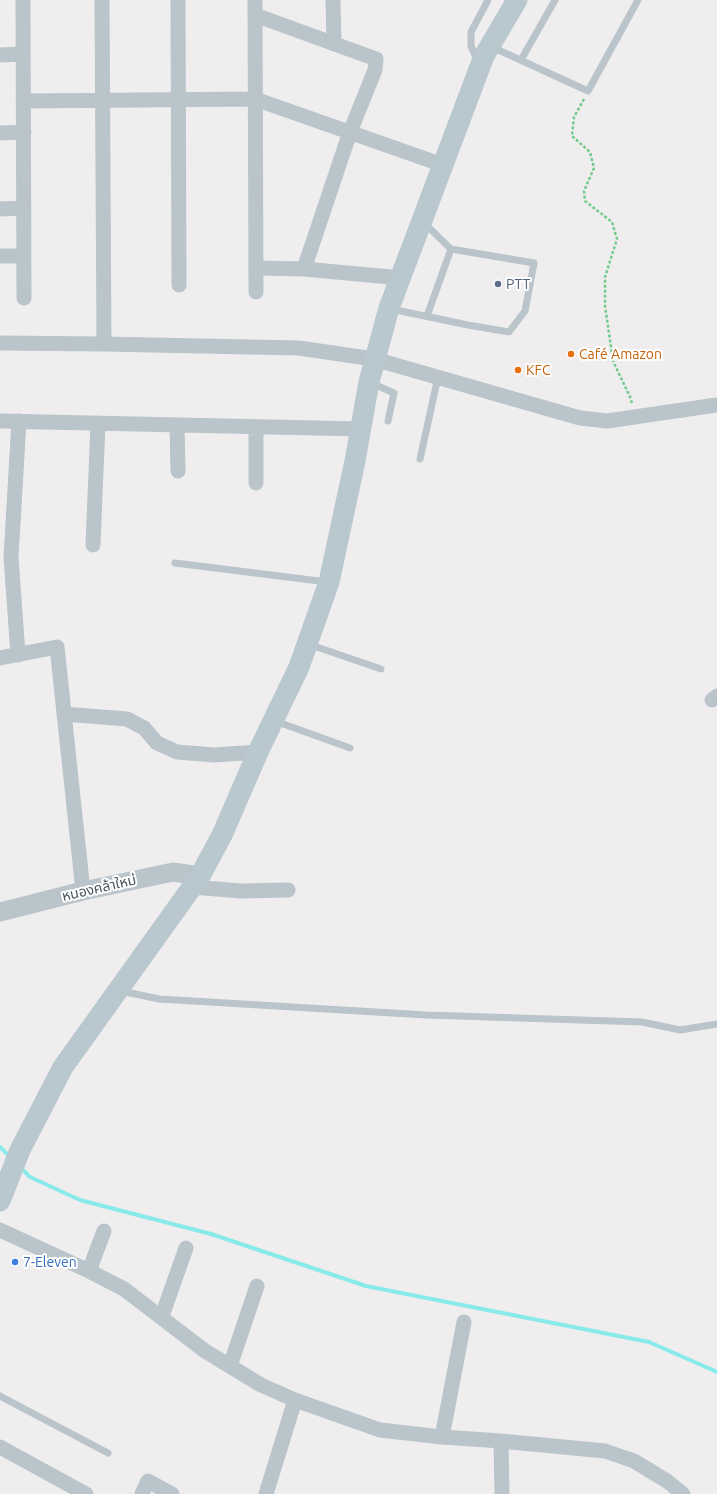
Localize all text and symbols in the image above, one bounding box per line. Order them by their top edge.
place label: PTT [506,276,530,292]
marker: PTT [493,279,503,289]
place label: Café Amazon [579,346,662,362]
marker: Café Amazon [566,349,576,359]
place label: KFC [526,362,550,378]
marker: KFC [513,365,523,375]
street label: หนองคล้าใหม่ [60,871,138,905]
place label: 7-Eleven [23,1254,77,1270]
marker: 7-Eleven [10,1257,20,1267]

